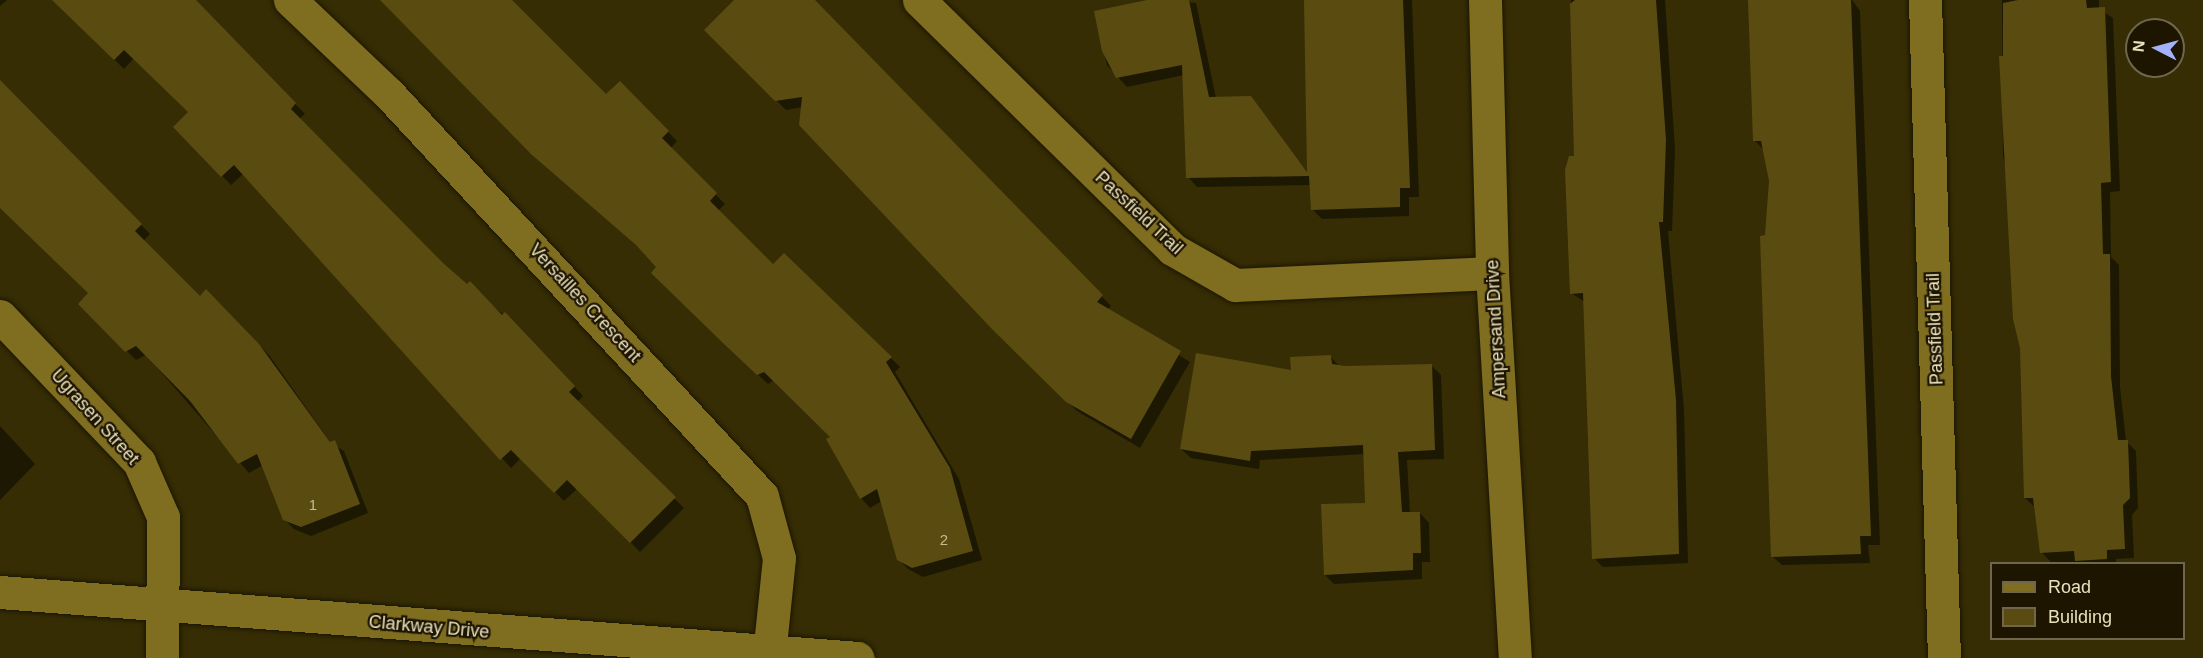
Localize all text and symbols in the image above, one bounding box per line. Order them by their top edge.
north arrow [2125,18,2185,78]
text: N [2130,40,2148,53]
street label: Passfield Trail [1091,167,1187,259]
street label: Versailles Crescent [525,239,645,367]
street label: Ampersand Drive [1482,259,1510,399]
street label: Passfield Trail [1922,272,1948,386]
street label: Ugrasen Street [46,365,144,469]
house number: 1 [309,496,317,514]
house number: 2 [940,531,948,549]
legend [1990,562,2185,640]
text: Road [2048,577,2091,597]
text: Building [2048,607,2112,627]
street label: Clarkway Drive [368,611,490,643]

